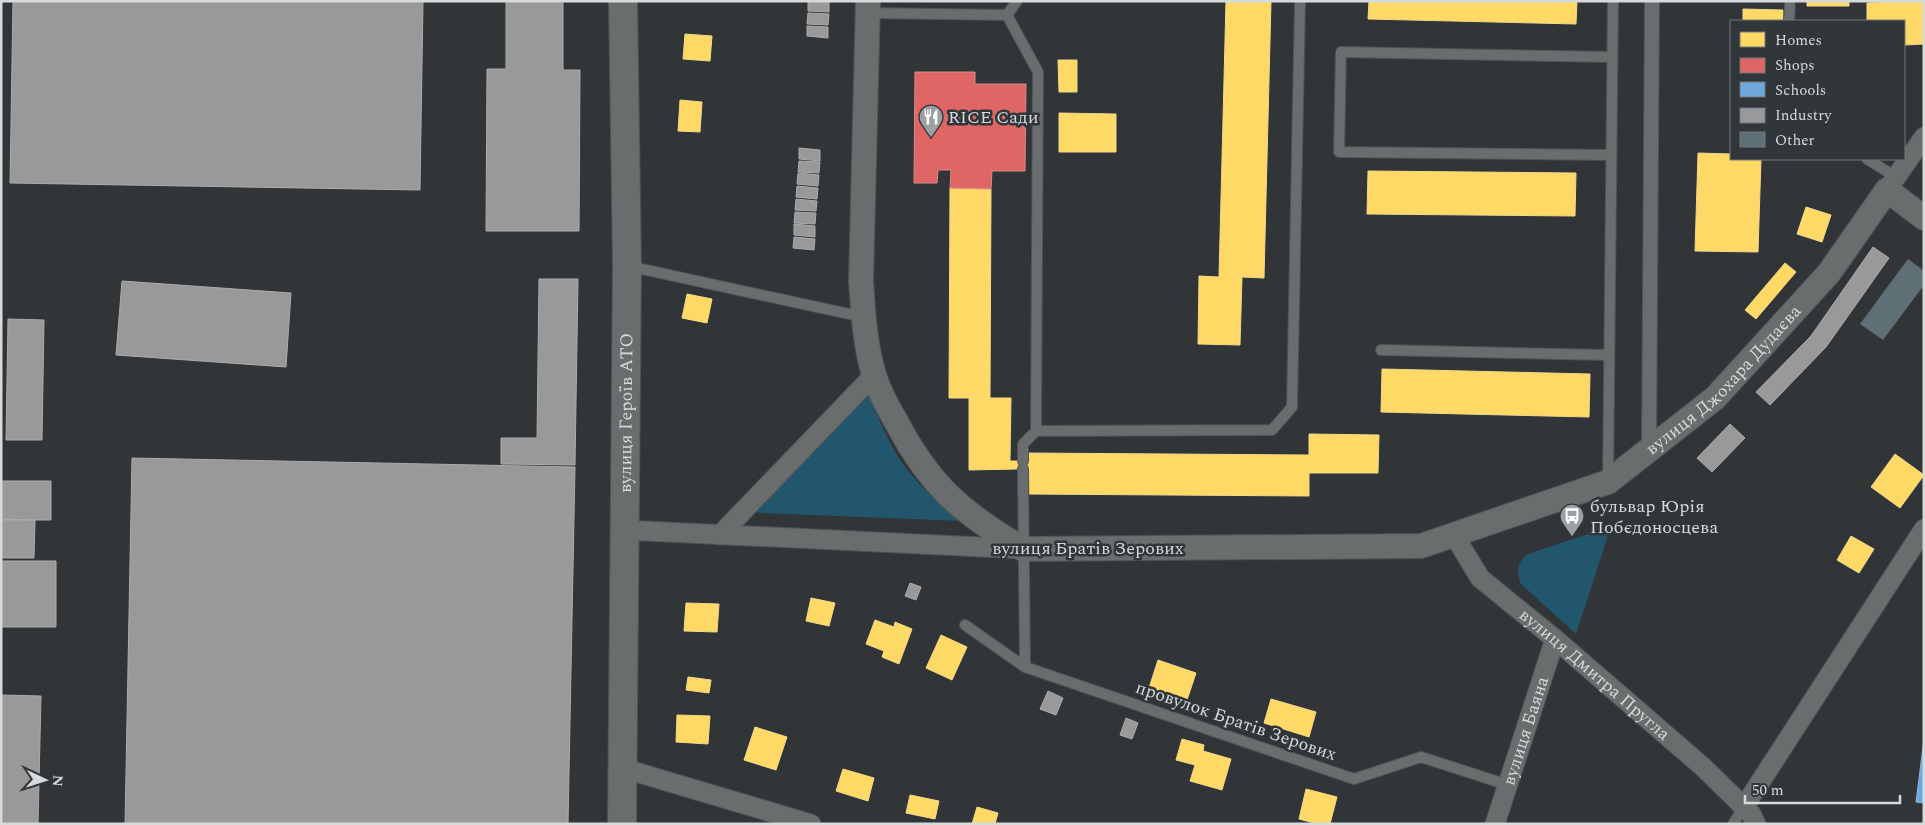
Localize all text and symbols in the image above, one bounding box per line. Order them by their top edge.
legend [1730,20,1905,160]
text: Homes [1775,29,1822,52]
text: Shops [1775,54,1815,77]
text: Schools [1775,79,1826,102]
restaurant icon: RICE Сади [918,104,944,138]
place label: RICE Сади [948,104,1039,131]
text: Industry [1775,104,1832,127]
text: Other [1775,129,1814,152]
street label: вулиця Джохара Дудаєва [1640,298,1808,461]
street label: вулиця Героїв АТО [611,333,640,493]
place label: бульвар Юрія Побєдоносцева [1590,493,1719,541]
bus stop icon: бульвар Юрія Побєдоносцева [1559,503,1585,537]
street label: вулиця Братів Зерових [992,535,1184,562]
street label: вулиця Дмитра Пругла [1513,602,1677,747]
street label: вулиця Баяна [1495,673,1556,789]
street label: провулок Братів Зерових [1132,674,1340,768]
north arrow [20,755,70,805]
scale bar [1745,772,1900,804]
text: N [47,774,68,787]
text: 50 m [1752,779,1784,802]

